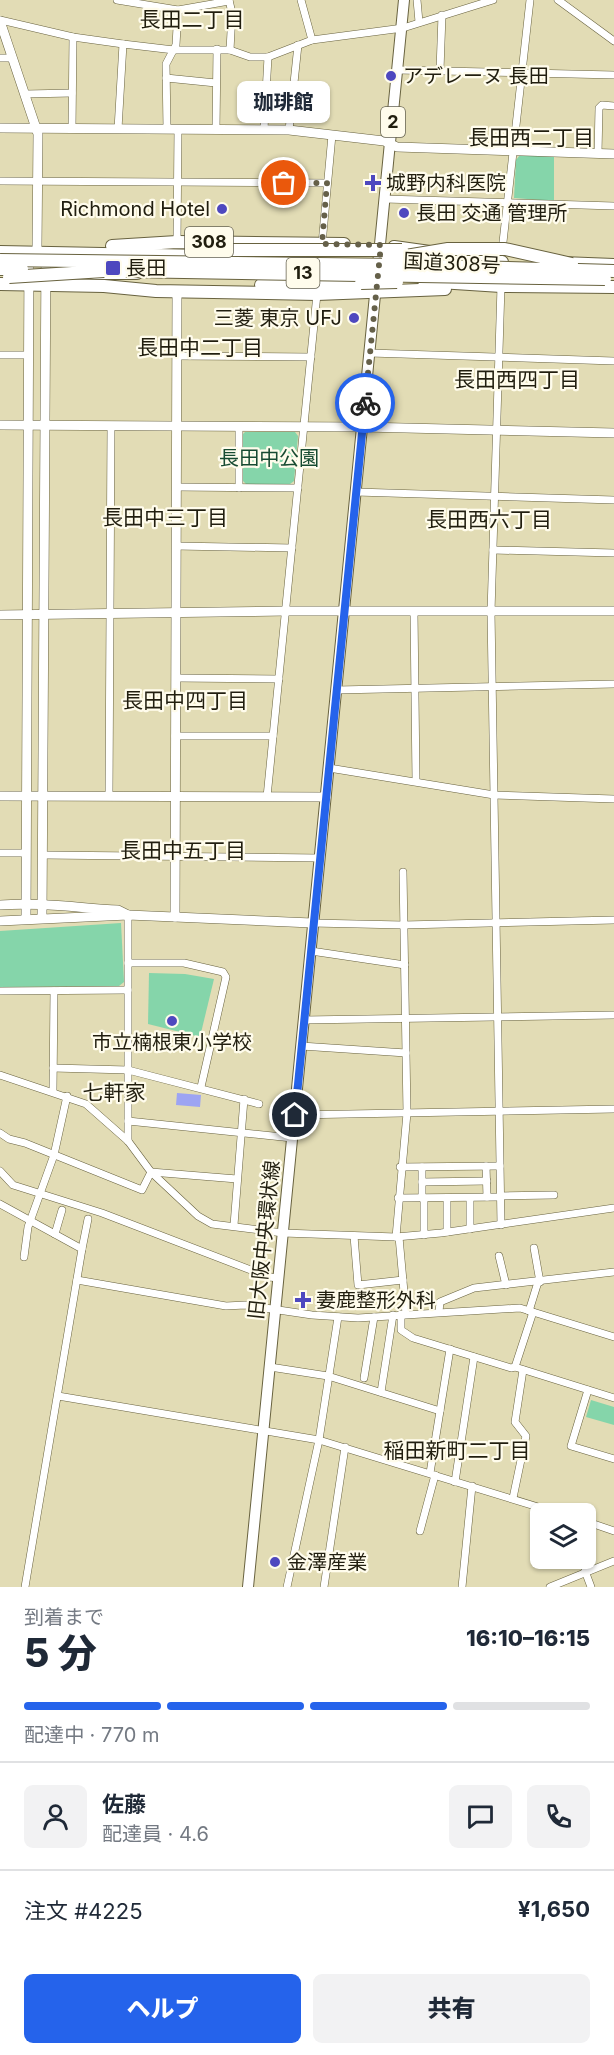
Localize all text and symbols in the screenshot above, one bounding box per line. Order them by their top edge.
district label: 長田二丁目 [140,7,245,32]
place label: アデレーヌ 長田 [403,64,549,88]
marker: アデレーヌ 長田 [384,69,398,83]
callout: 珈琲館 [238,81,330,123]
text: 珈琲館 [254,90,314,114]
road number: 2 [381,107,405,137]
district label: 長田西二丁目 [468,125,594,150]
pin [258,157,309,208]
icon: bag [267,166,300,199]
place label: 城野内科医院 [386,171,506,195]
marker: 城野内科医院 [364,174,382,192]
place label: Richmond Hotel [60,197,210,221]
place label: 長田 交通 管理所 [416,201,567,225]
marker: Richmond Hotel [215,202,229,216]
marker: 長田 交通 管理所 [397,206,411,220]
road number: 308 [185,227,233,257]
street label: 国道308号 [403,248,501,278]
place label: 長田 [126,256,166,280]
road number: 13 [286,258,320,288]
marker: 長田 [104,259,122,277]
place label: 三菱 東京 UFJ [214,306,342,330]
marker: 三菱 東京 UFJ [347,311,361,325]
district label: 長田中二丁目 [137,335,263,360]
district label: 長田西四丁目 [454,367,580,392]
courier [335,373,395,433]
icon: bike [349,387,382,420]
park label: 長田中公園 [219,446,319,470]
district label: 長田中三丁目 [102,505,228,530]
district label: 長田西六丁目 [426,507,552,532]
district label: 長田中四丁目 [122,688,248,713]
district label: 長田中五丁目 [120,838,246,863]
marker: 市立楠根東小学校 [165,1014,179,1028]
place label: 市立楠根東小学校 [92,1030,252,1054]
district label: 七軒家 [83,1080,146,1105]
pin [269,1089,320,1140]
icon: home [278,1098,311,1131]
street label: 旧大阪中央環状線 [244,1159,284,1321]
place label: 妻鹿整形外科 [316,1288,436,1312]
marker: 妻鹿整形外科 [294,1291,312,1309]
district label: 稲田新町二丁目 [384,1438,531,1463]
map controls [530,1503,596,1569]
button: layers [530,1503,596,1569]
place label: 金澤産業 [287,1550,367,1574]
marker: 金澤産業 [268,1555,282,1569]
text: 到着まで [24,1605,104,1629]
text: 16:10–16:15 [466,1625,590,1651]
text: 5 分 [24,1629,97,1676]
text: 配達中 · 770 m [24,1723,160,1747]
button: person [24,1785,87,1848]
button: chat [449,1785,512,1848]
button: phone [527,1785,590,1848]
text: 佐藤 [102,1791,146,1817]
text: 配達員 · 4.6 [102,1822,209,1846]
text: ¥1,650 [518,1896,590,1922]
text: 注文 #4225 [24,1898,143,1924]
button: ヘルプ [24,1974,301,2043]
button: 共有 [313,1974,590,2043]

